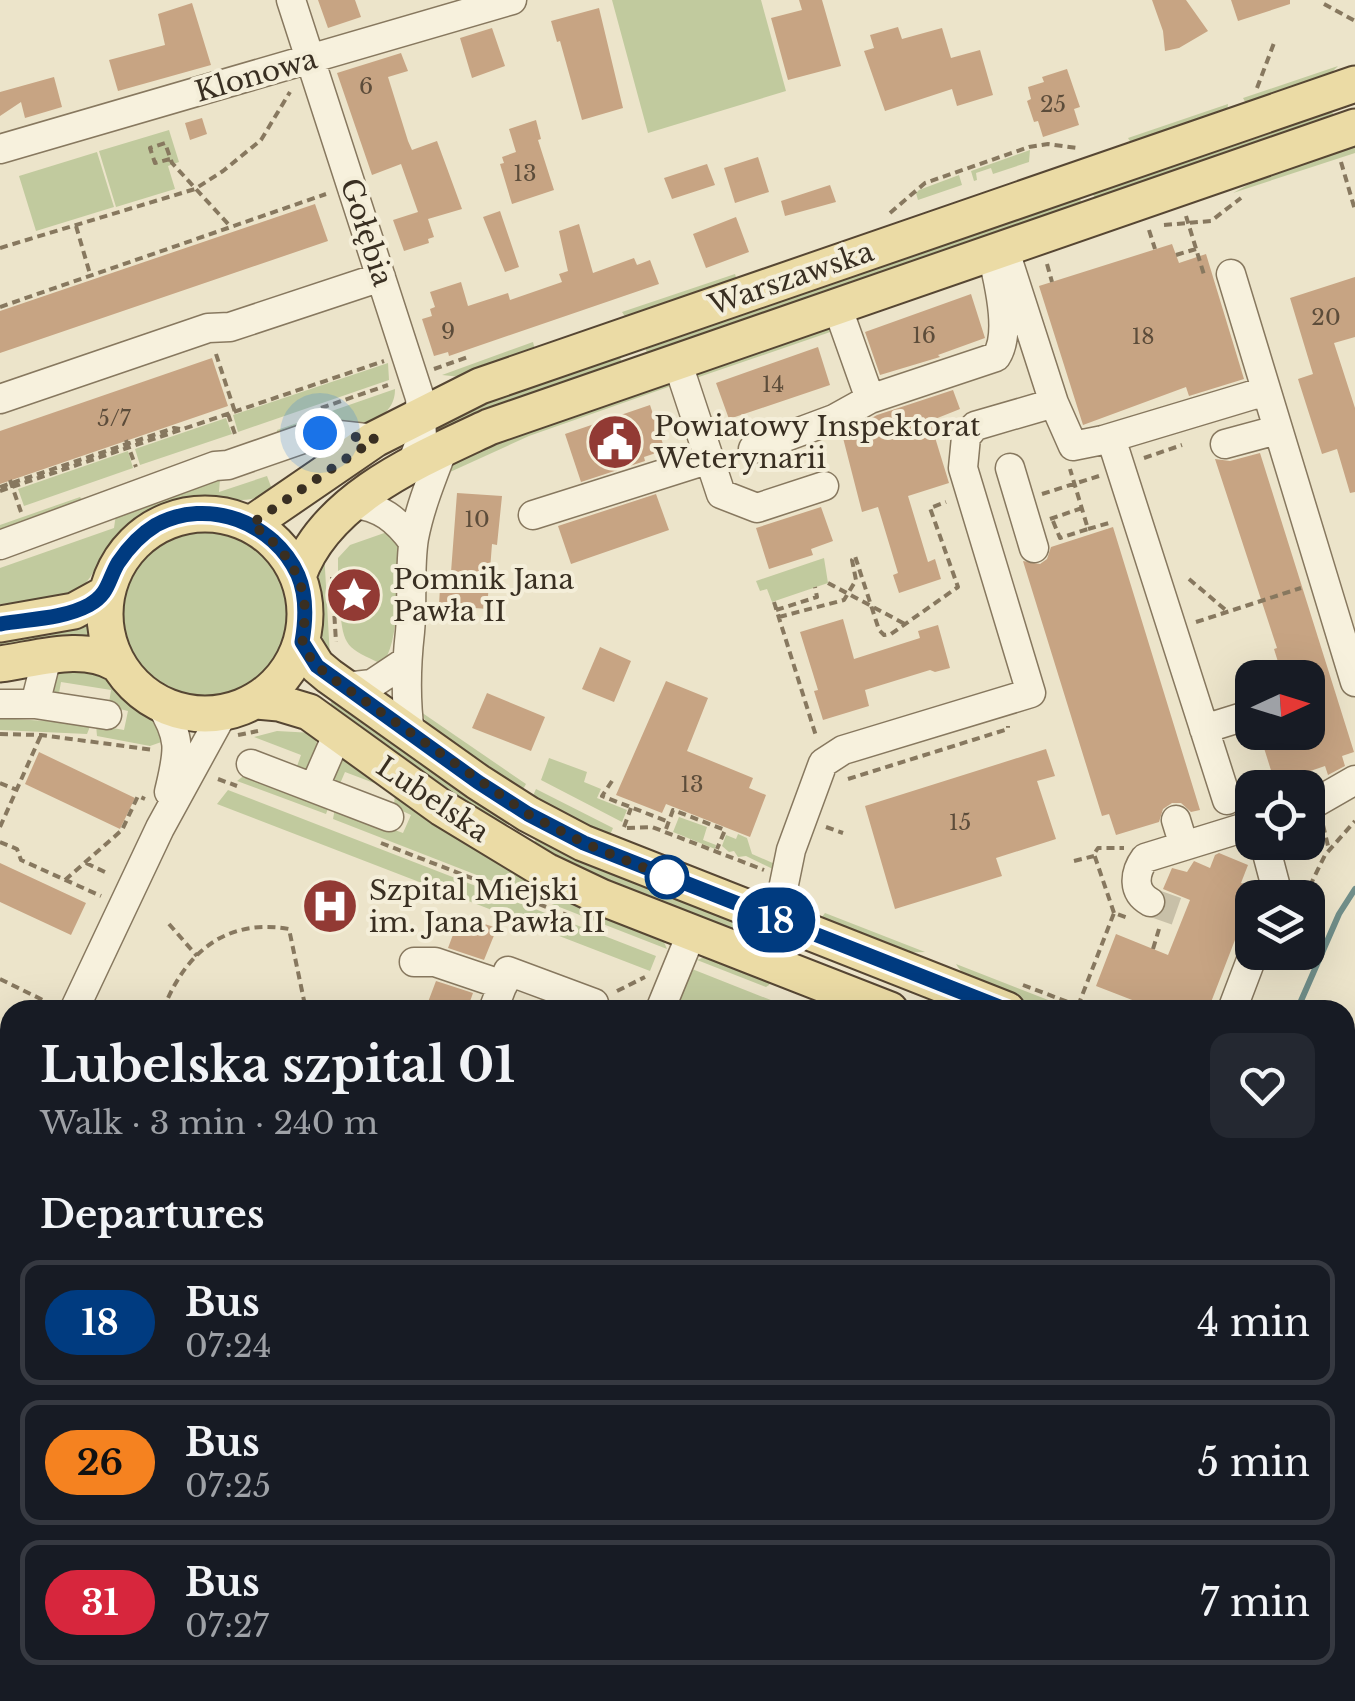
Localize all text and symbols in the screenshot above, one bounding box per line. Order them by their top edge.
street label: Klonowa [191,41,322,110]
house number: 6 [359,73,373,100]
house number: 25 [1040,91,1066,118]
house number: 13 [513,160,537,187]
street label: Gołębia [333,174,401,291]
street label: Warszawska [703,234,878,323]
house number: 20 [1311,304,1341,331]
house number: 9 [441,318,455,345]
house number: 16 [912,322,936,349]
house number: 18 [1131,323,1155,350]
house number: 14 [762,371,784,398]
house number: 5/7 [97,405,132,432]
your location [295,408,345,458]
place label: Powiatowy Inspektorat Weterynarii [653,409,981,476]
public building icon: Powiatowy Inspektorat Weterynarii [585,412,645,472]
house number: 10 [464,506,490,533]
place label: Pomnik Jana Pawła II [393,562,574,629]
place icon: Pomnik Jana Pawła II [324,565,384,625]
north arrow [1235,660,1325,750]
map controls [1235,660,1325,970]
street label: Lubelska [370,749,496,850]
button: locate [1235,770,1325,860]
house number: 13 [680,771,704,798]
house number: 15 [949,809,971,836]
unlabelled marker [646,856,688,898]
place label: Szpital Miejski im. Jana Pawła II [369,873,605,940]
hospital icon: Szpital Miejski im. Jana Pawła II [300,876,360,936]
button: layers [1235,880,1325,970]
line badge: 18 [731,888,821,952]
text: 18 [757,899,795,942]
button: heart [1210,1033,1315,1138]
text: Lubelska szpital 01 [40,1035,515,1095]
text: Walk · 3 min · 240 m [40,1103,378,1143]
text: Departures [40,1191,264,1238]
text: Bus [185,1279,260,1326]
text: 4 min [1197,1299,1310,1346]
text: 18 [81,1301,119,1344]
text: 07:24 [185,1326,271,1366]
text: Bus [185,1419,260,1466]
text: 5 min [1198,1439,1310,1486]
text: 26 [77,1441,123,1484]
text: 07:25 [185,1466,271,1506]
text: Bus [185,1559,260,1606]
text: 7 min [1200,1579,1310,1626]
text: 31 [81,1581,119,1624]
text: 07:27 [185,1606,269,1646]

